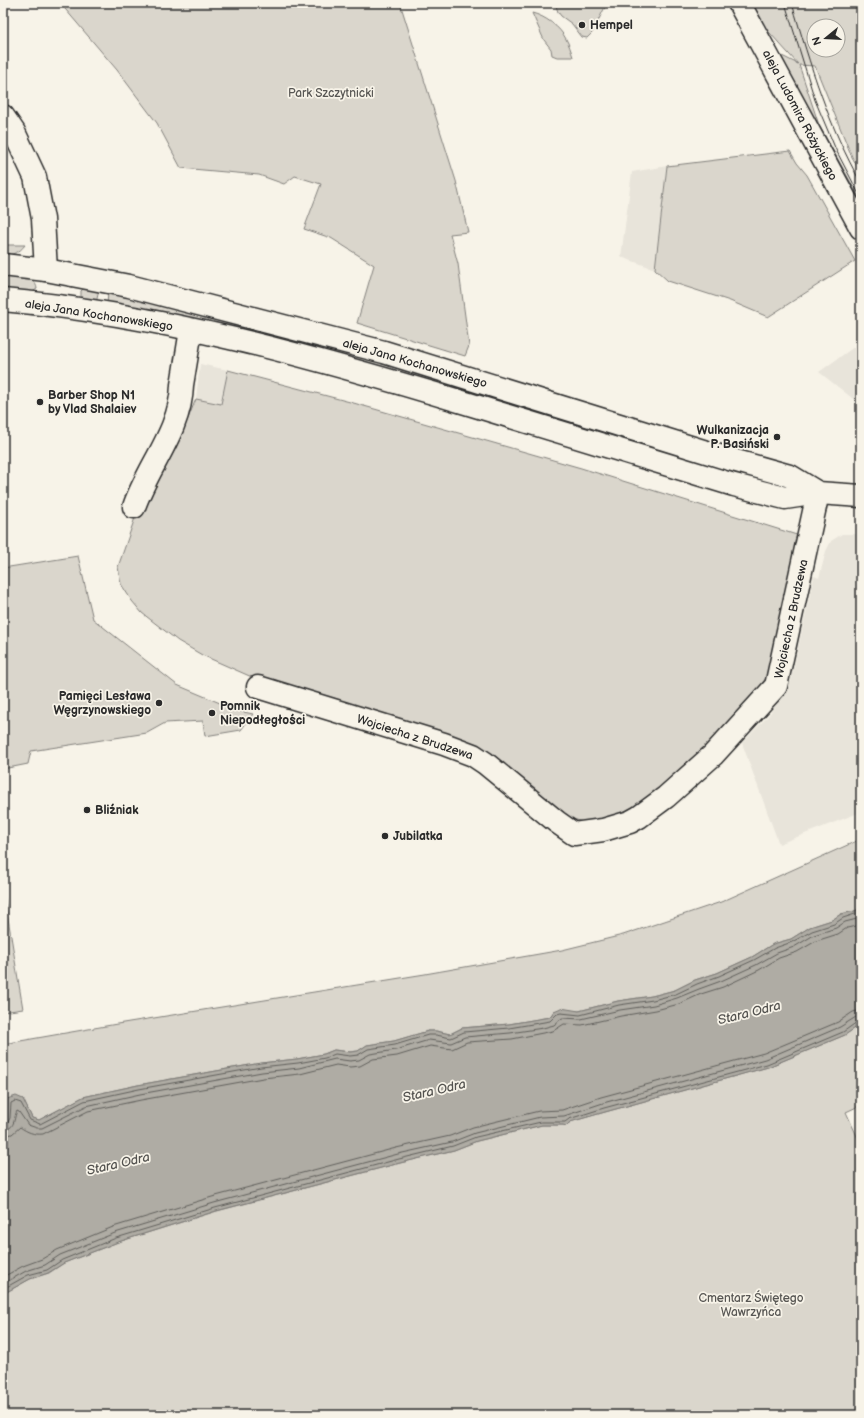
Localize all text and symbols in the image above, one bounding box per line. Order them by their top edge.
place label: Hempel [590,18,633,33]
north arrow [806,18,846,58]
marker: Hempel [577,20,587,30]
text: N [810,35,824,47]
street label: aleja Ludomira Różyckiego [759,47,840,183]
park label: Park Szczytnicki [288,86,374,101]
street label: aleja Jana Kochanowskiego [24,296,174,335]
street label: aleja Jana Kochanowskiego [341,336,489,391]
place label: Barber Shop N1 by Vlad Shalaiev [48,388,137,417]
marker: Barber Shop N1 by Vlad Shalaiev [35,397,45,407]
place label: Wulkanizacja P. Basiński [697,423,769,452]
marker: Wulkanizacja P. Basiński [772,432,782,442]
street label: Wojciecha z Brudzewa [772,558,812,680]
place label: Pamięci Lesława Węgrzynowskiego [54,689,151,718]
marker: Pamięci Lesława Węgrzynowskiego [154,698,164,708]
place label: Pomnik Niepodłegłości [220,699,305,728]
marker: Pomnik Niepodłegłości [207,708,217,718]
street label: Wojciecha z Brudzewa [355,712,475,763]
place label: Bliźniak [95,803,139,818]
marker: Bliźniak [82,805,92,815]
place label: Jubilatka [393,829,443,844]
marker: Jubilatka [380,831,390,841]
water label: Stara Odra [716,997,782,1029]
water label: Stara Odra [401,1076,467,1106]
water label: Stara Odra [85,1149,151,1179]
park label: Cmentarz Świętego Wawrzyńca [698,1289,804,1320]

